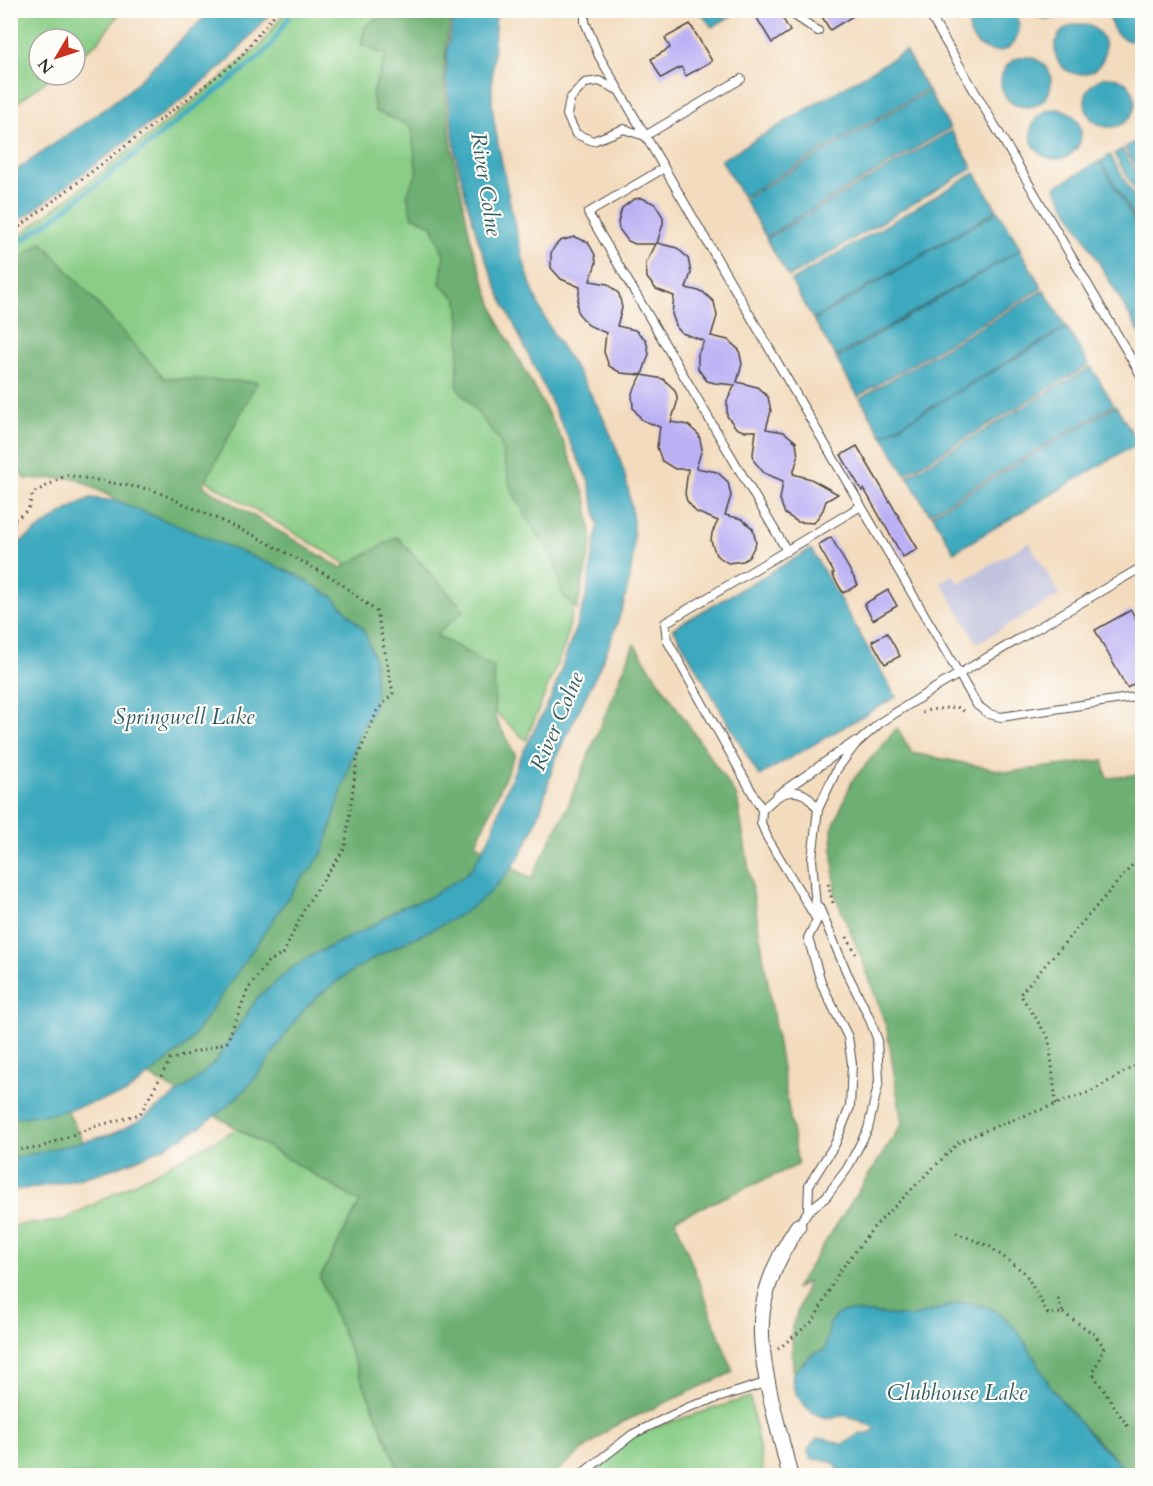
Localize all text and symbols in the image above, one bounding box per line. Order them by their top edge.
north arrow [27,27,87,87]
text: N [33,53,59,78]
water label: River Colne [463,130,509,239]
water label: River Colne [523,667,591,775]
water label: Springwell Lake [113,702,255,732]
water label: Clubhouse Lake [887,1378,1028,1408]

